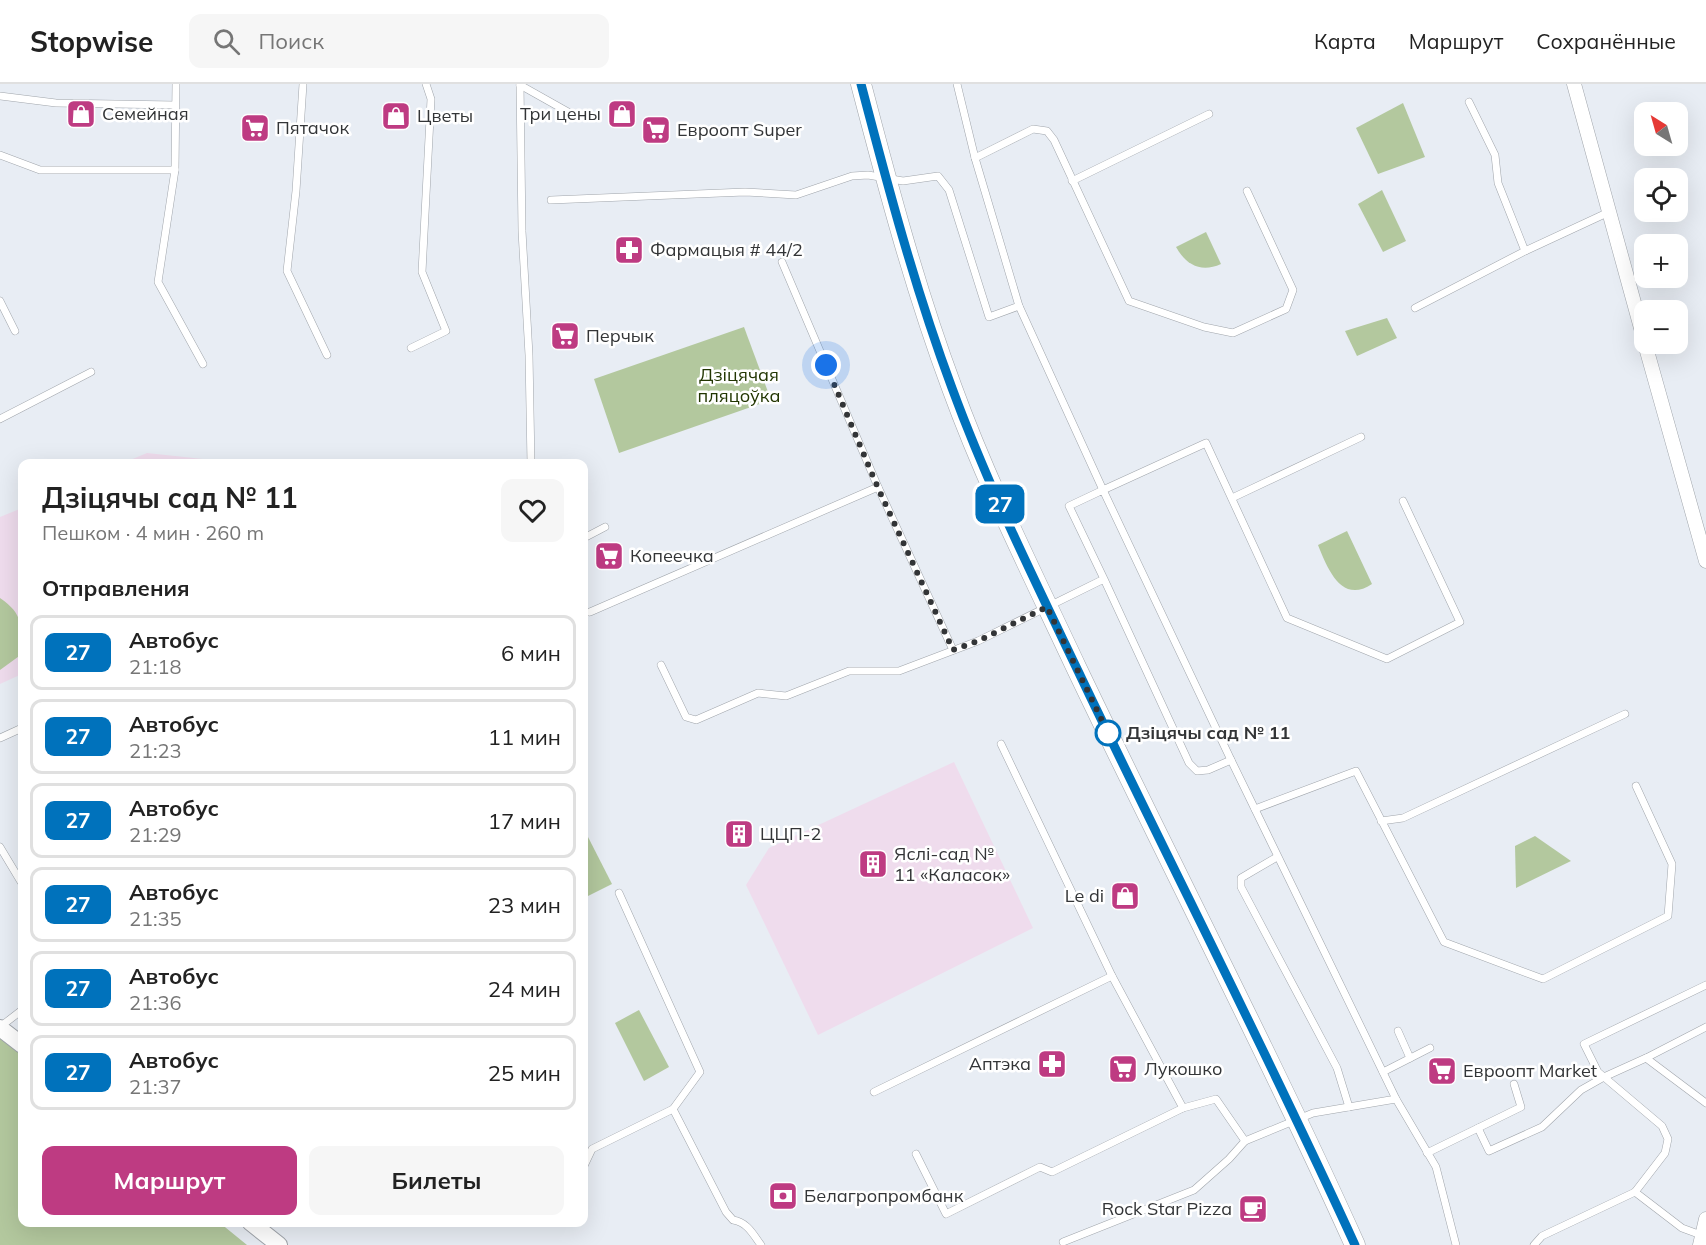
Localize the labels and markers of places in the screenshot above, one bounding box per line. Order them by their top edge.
shop icon: Семейная [65,98,97,130]
shop icon: Три цены [606,98,638,130]
shop icon: Цветы [380,100,412,132]
place label: Семейная [102,102,189,125]
place label: Три цены [520,102,601,125]
place label: Цветы [417,104,473,127]
supermarket icon: Пятачок [239,112,271,144]
supermarket icon: Евроопт Super [640,114,672,146]
place label: Пятачок [276,116,349,139]
place label: Евроопт Super [677,118,802,141]
pharmacy icon: Фармацыя # 44/2 [613,234,645,266]
place label: Фармацыя # 44/2 [650,238,803,261]
supermarket icon: Перчык [549,320,581,352]
place label: Перчык [586,324,654,347]
supermarket icon: Копеечка [593,540,625,572]
place label: Копеечка [630,544,714,567]
marker: Дзіцячы сад № 11 [1095,720,1121,746]
place label: Дзіцячы сад № 11 [1126,721,1290,744]
building icon: ЦЦП-2 [723,818,755,850]
place label: ЦЦП-2 [760,822,821,845]
place label: Яслі-сад № 11 «Каласок» [894,842,1010,886]
building icon: Яслі-сад № 11 «Каласок» [857,848,889,880]
shop icon: Le di [1109,880,1141,912]
place label: Le di [1065,884,1104,907]
pharmacy icon: Аптэка [1036,1048,1068,1080]
place label: Аптэка [969,1052,1031,1075]
supermarket icon: Лукошко [1107,1053,1139,1085]
supermarket icon: Евроопт Market [1426,1055,1458,1087]
place label: Лукошко [1144,1057,1222,1080]
place label: Евроопт Market [1463,1059,1597,1082]
bank icon: Белагропромбанк [767,1180,799,1212]
place label: Белагропромбанк [804,1184,964,1207]
cafe icon: Rock Star Pizza [1237,1193,1269,1225]
place label: Rock Star Pizza [1102,1197,1232,1220]

